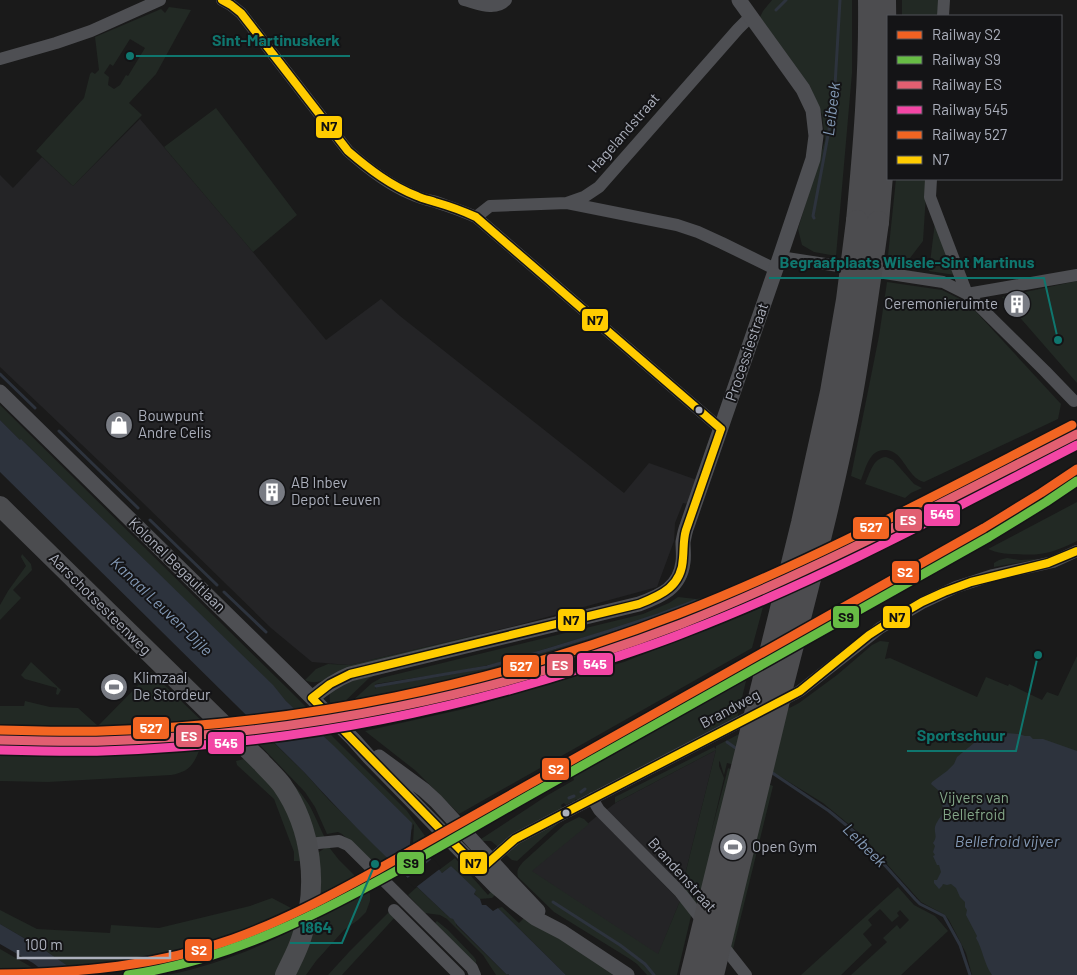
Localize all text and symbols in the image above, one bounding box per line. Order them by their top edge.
legend [887,15,1062,180]
callout: Sint-Martinuskerk [202,25,350,56]
text: Railway S2 [932,25,1001,43]
text: Sint-Martinuskerk [212,30,340,49]
text: Railway S9 [932,50,1001,68]
text: Railway ES [932,75,1002,93]
water label: Leibeek [818,81,843,137]
street label: Hagelandstraat [584,89,663,176]
text: Railway 545 [932,100,1008,118]
line badge: N7 [315,115,343,139]
text: N7 [321,117,337,134]
text: Railway 527 [932,125,1007,143]
text: N7 [932,150,949,168]
callout: Begraafplaats Wilsele-Sint Martinus [769,247,1044,278]
text: Begraafplaats Wilsele-Sint Martinus [780,252,1034,271]
building icon: Ceremonieruimte [1002,289,1032,319]
place label: Ceremonieruimte [884,294,998,312]
street label: Processiestraat [721,300,771,403]
line badge: N7 [581,308,609,332]
text: N7 [587,311,603,328]
unlabelled marker [694,405,704,415]
place label: Bouwpunt Andre Celis [138,406,211,441]
shop icon: Bouwpunt Andre Celis [104,410,134,440]
place label: AB Inbev Depot Leuven [291,473,381,508]
building icon: AB Inbev Depot Leuven [257,477,287,507]
line badge: 545 [923,503,961,527]
text: 545 [930,505,954,522]
line badge: ES [894,508,923,532]
text: ES [900,511,916,528]
street label: Kolonel Begaultlaan [125,513,230,615]
line badge: 527 [852,516,890,540]
text: 527 [860,518,882,535]
street label: Aarschotsesteenweg [46,549,155,658]
water label: Kanaal Leuven-Dijle [108,552,217,659]
line badge: S2 [891,560,920,584]
text: S2 [897,563,913,580]
line badge: S9 [832,605,860,629]
line badge: N7 [882,605,911,629]
line badge: N7 [557,608,586,632]
text: S9 [838,608,854,625]
text: N7 [889,608,905,625]
text: N7 [563,611,579,628]
line badge: 545 [576,652,614,676]
line badge: ES [546,653,574,677]
line badge: 527 [502,654,540,678]
text: 545 [583,655,607,672]
text: ES [552,656,568,673]
text: 527 [510,657,532,674]
place label: Klimzaal De Stordeur [133,668,211,703]
sports icon: Klimzaal De Stordeur [99,672,129,702]
street label: Brandweg [696,685,763,731]
line badge: 527 [132,716,170,740]
text: 527 [140,719,162,736]
callout: Sportschuur [907,720,1016,751]
line badge: ES [175,724,203,748]
text: Sportschuur [917,725,1005,744]
text: ES [181,727,197,744]
line badge: 545 [207,731,245,755]
text: 545 [214,734,238,751]
line badge: S2 [541,757,570,781]
text: S2 [548,760,564,777]
park label: Vijvers van Bellefroid [939,788,1009,823]
unlabelled marker [561,808,571,818]
water label: Leibeek [840,819,891,871]
water label: Bellefroid vijver [955,831,1061,850]
sports icon: Open Gym [718,832,748,862]
street label: Brandenstraat [645,834,721,915]
place label: Open Gym [752,837,817,855]
line badge: S9 [396,851,425,875]
line badge: N7 [459,851,488,875]
text: S9 [403,854,419,871]
text: N7 [465,854,481,871]
callout: 1864 [290,912,342,943]
text: 1864 [300,917,332,936]
scale bar [18,928,170,960]
text: 100 m [25,935,63,953]
line badge: S2 [184,938,213,962]
text: S2 [191,941,207,958]

